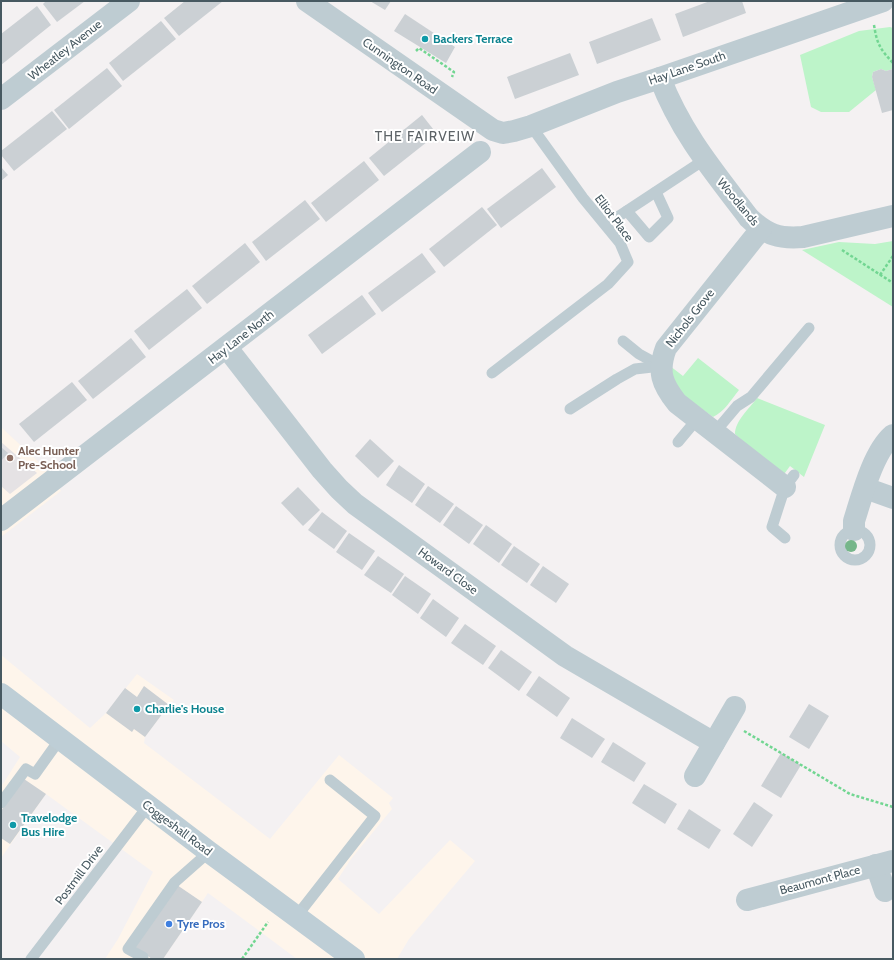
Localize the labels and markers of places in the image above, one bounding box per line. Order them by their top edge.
place label: Backers Terrace [433,31,513,46]
marker: Backers Terrace [420,34,430,44]
place label: Alec Hunter Pre-School [18,443,79,472]
marker: Alec Hunter Pre-School [5,453,15,463]
place label: Charlie's House [145,701,224,716]
marker: Charlie's House [132,704,142,714]
place label: Travelodge Bus Hire [21,810,77,839]
marker: Travelodge Bus Hire [8,820,18,830]
place label: Tyre Pros [177,916,225,931]
marker: Tyre Pros [164,919,174,929]

